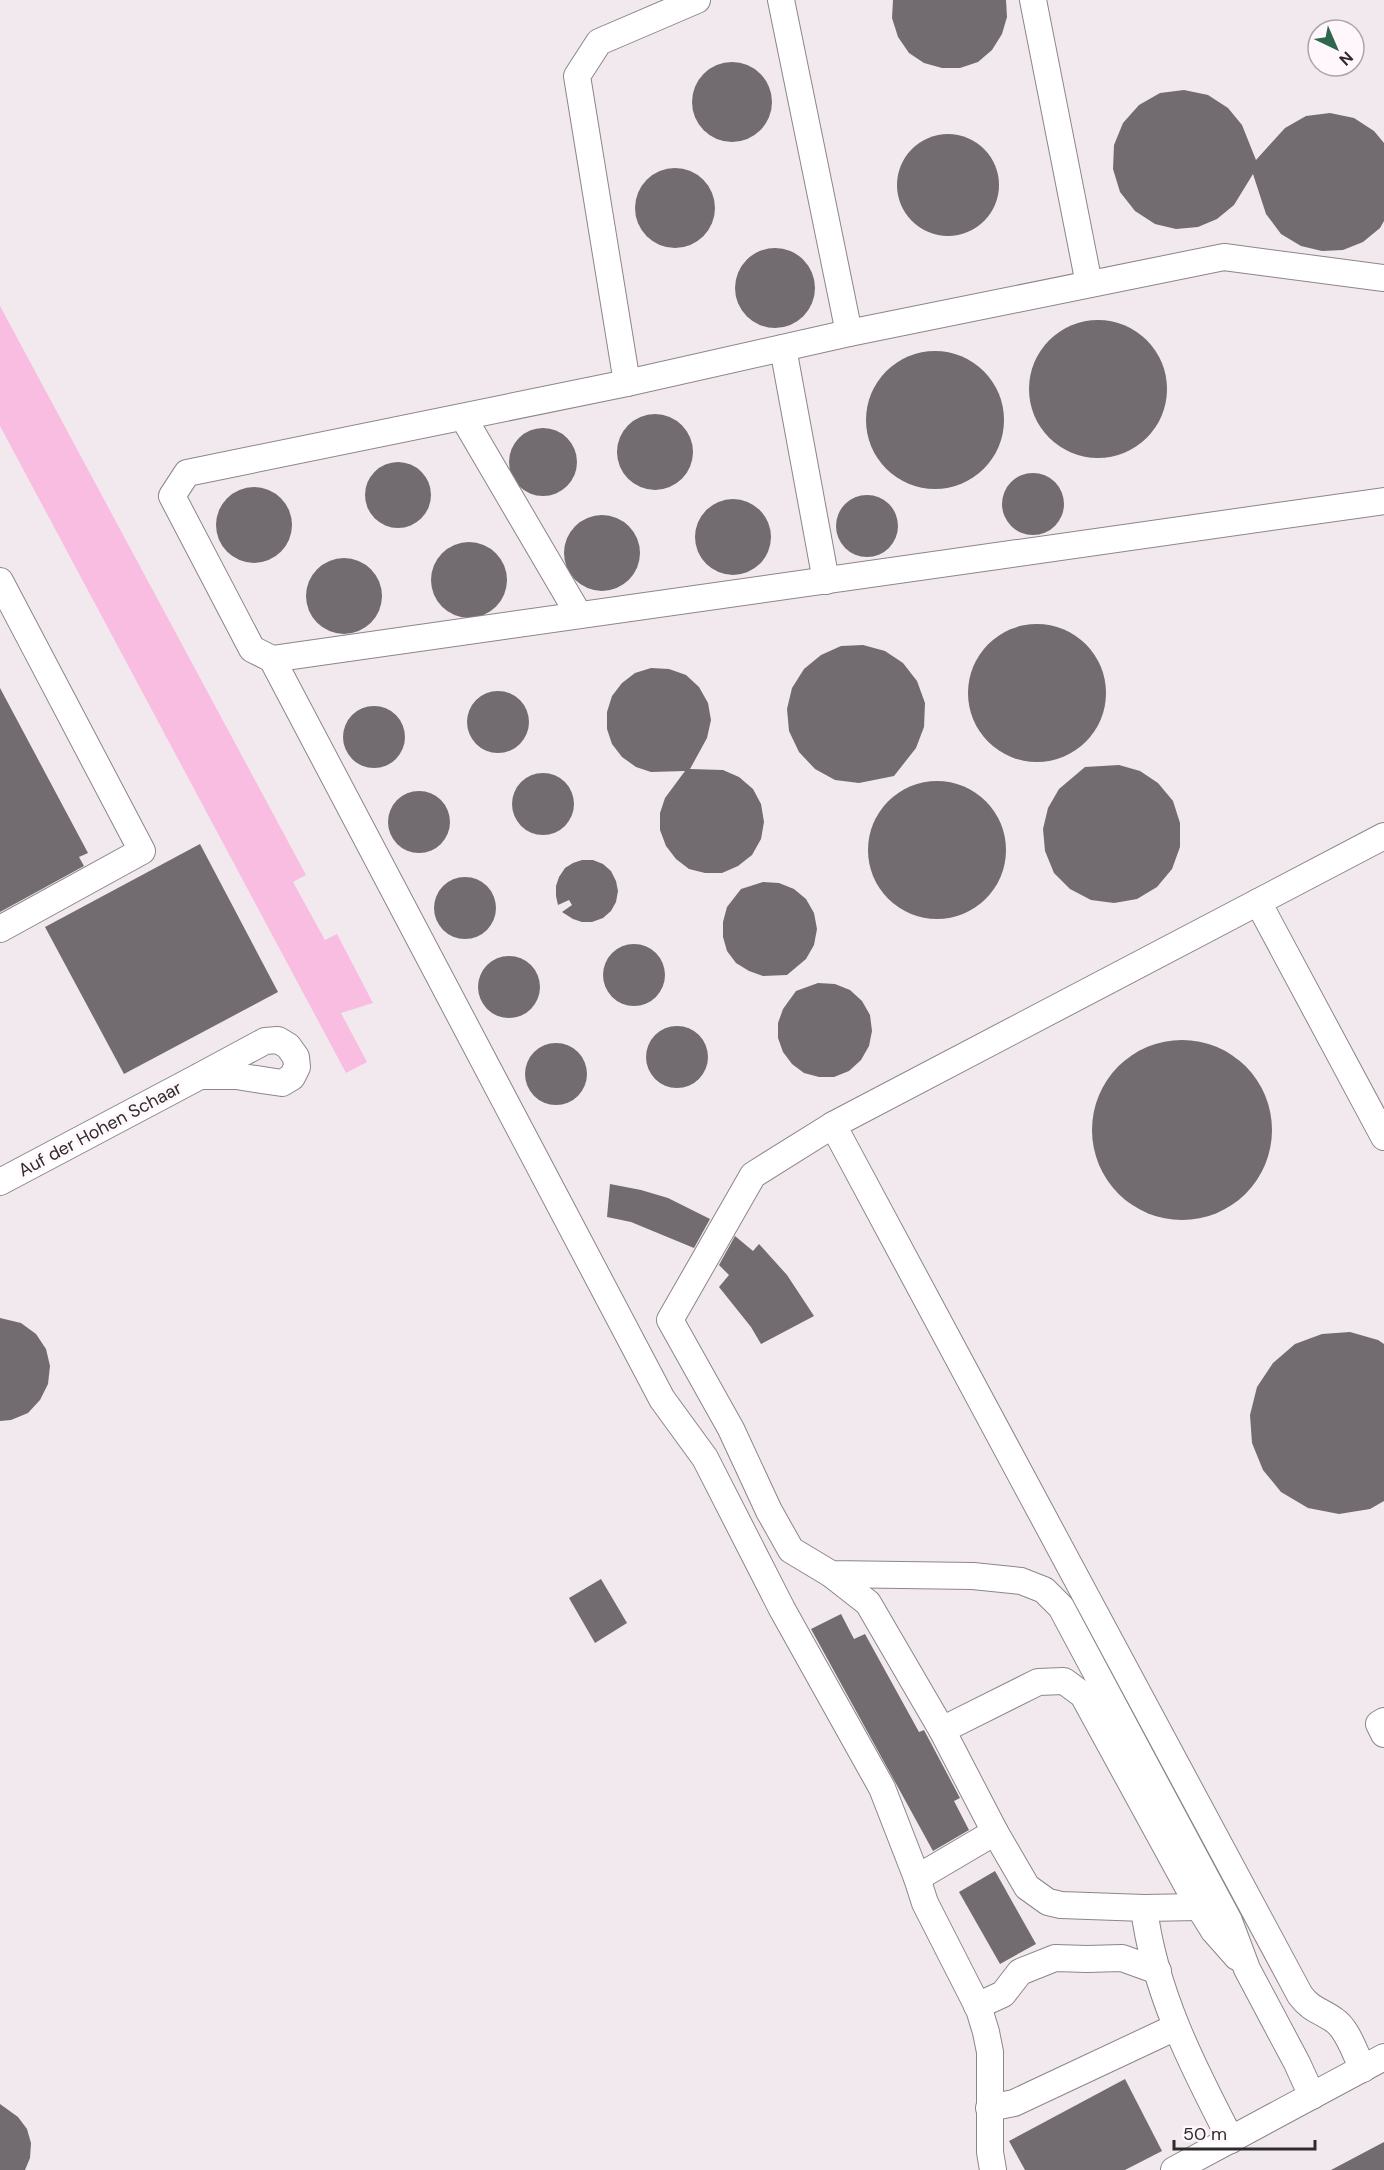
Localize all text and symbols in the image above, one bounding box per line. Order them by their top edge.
north arrow [1306,18,1366,78]
text: N [1335,47,1358,70]
street label: Auf der Hohen Schaar [14,1076,186,1182]
scale bar [1174,2113,1315,2151]
text: 50 m [1183,2122,1227,2146]

